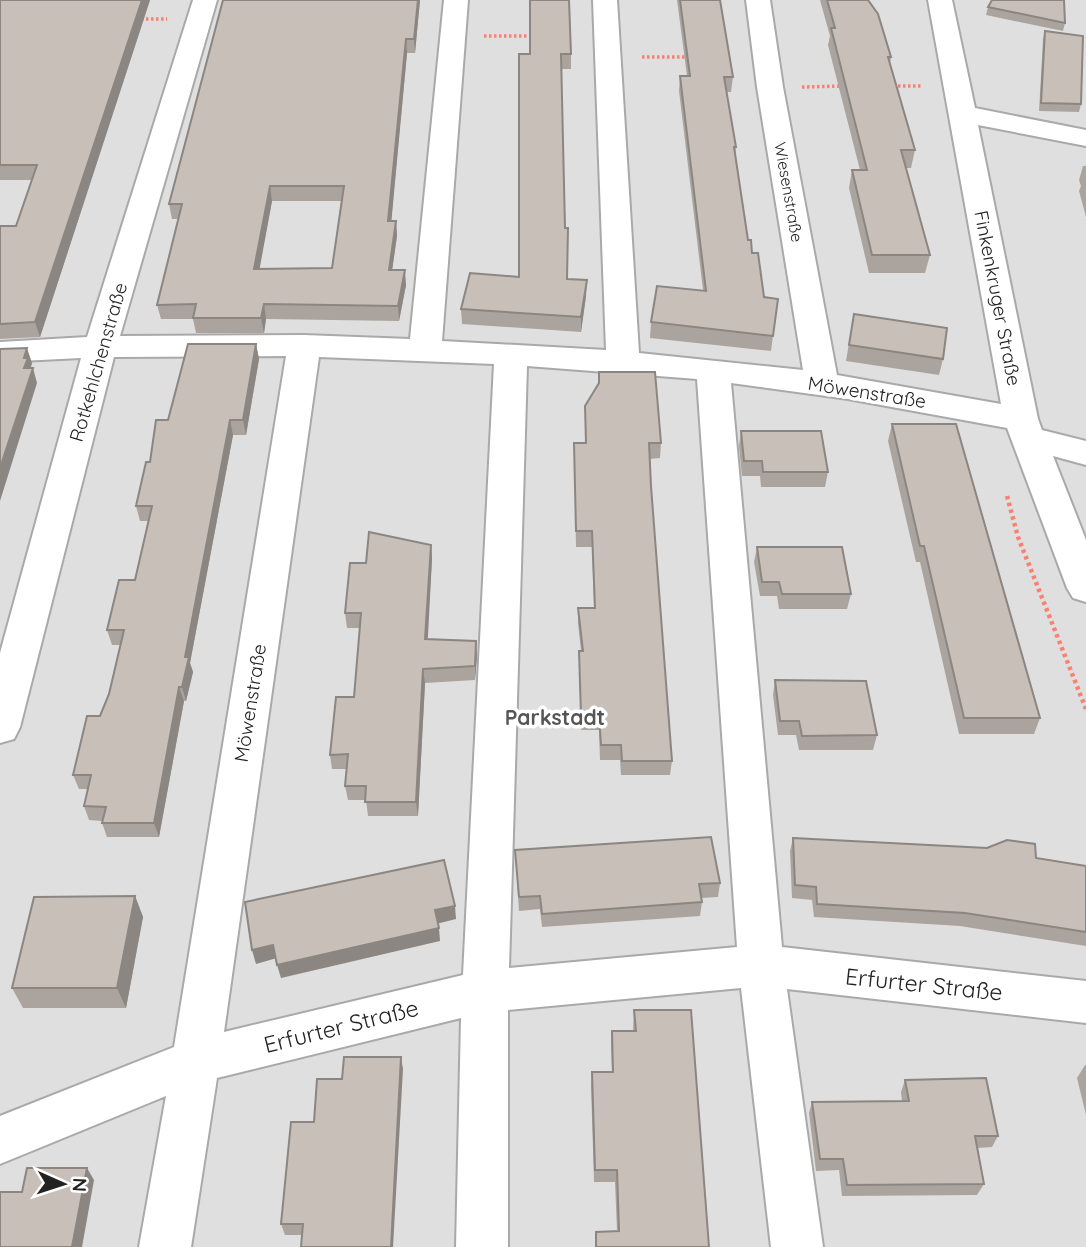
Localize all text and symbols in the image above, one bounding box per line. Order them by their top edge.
street label: Wiesenstraße [770,141,808,243]
street label: Finkenkruger Straße [969,208,1027,388]
street label: Rotkehlchenstraße [64,280,132,444]
street label: Möwenstraße [806,371,928,413]
street label: Möwenstraße [229,642,271,764]
district label: Parkstadt [505,704,605,730]
street label: Erfurter Straße [844,961,1004,1007]
street label: Erfurter Straße [261,993,421,1059]
north arrow [28,1149,98,1219]
text: N [68,1177,92,1192]

